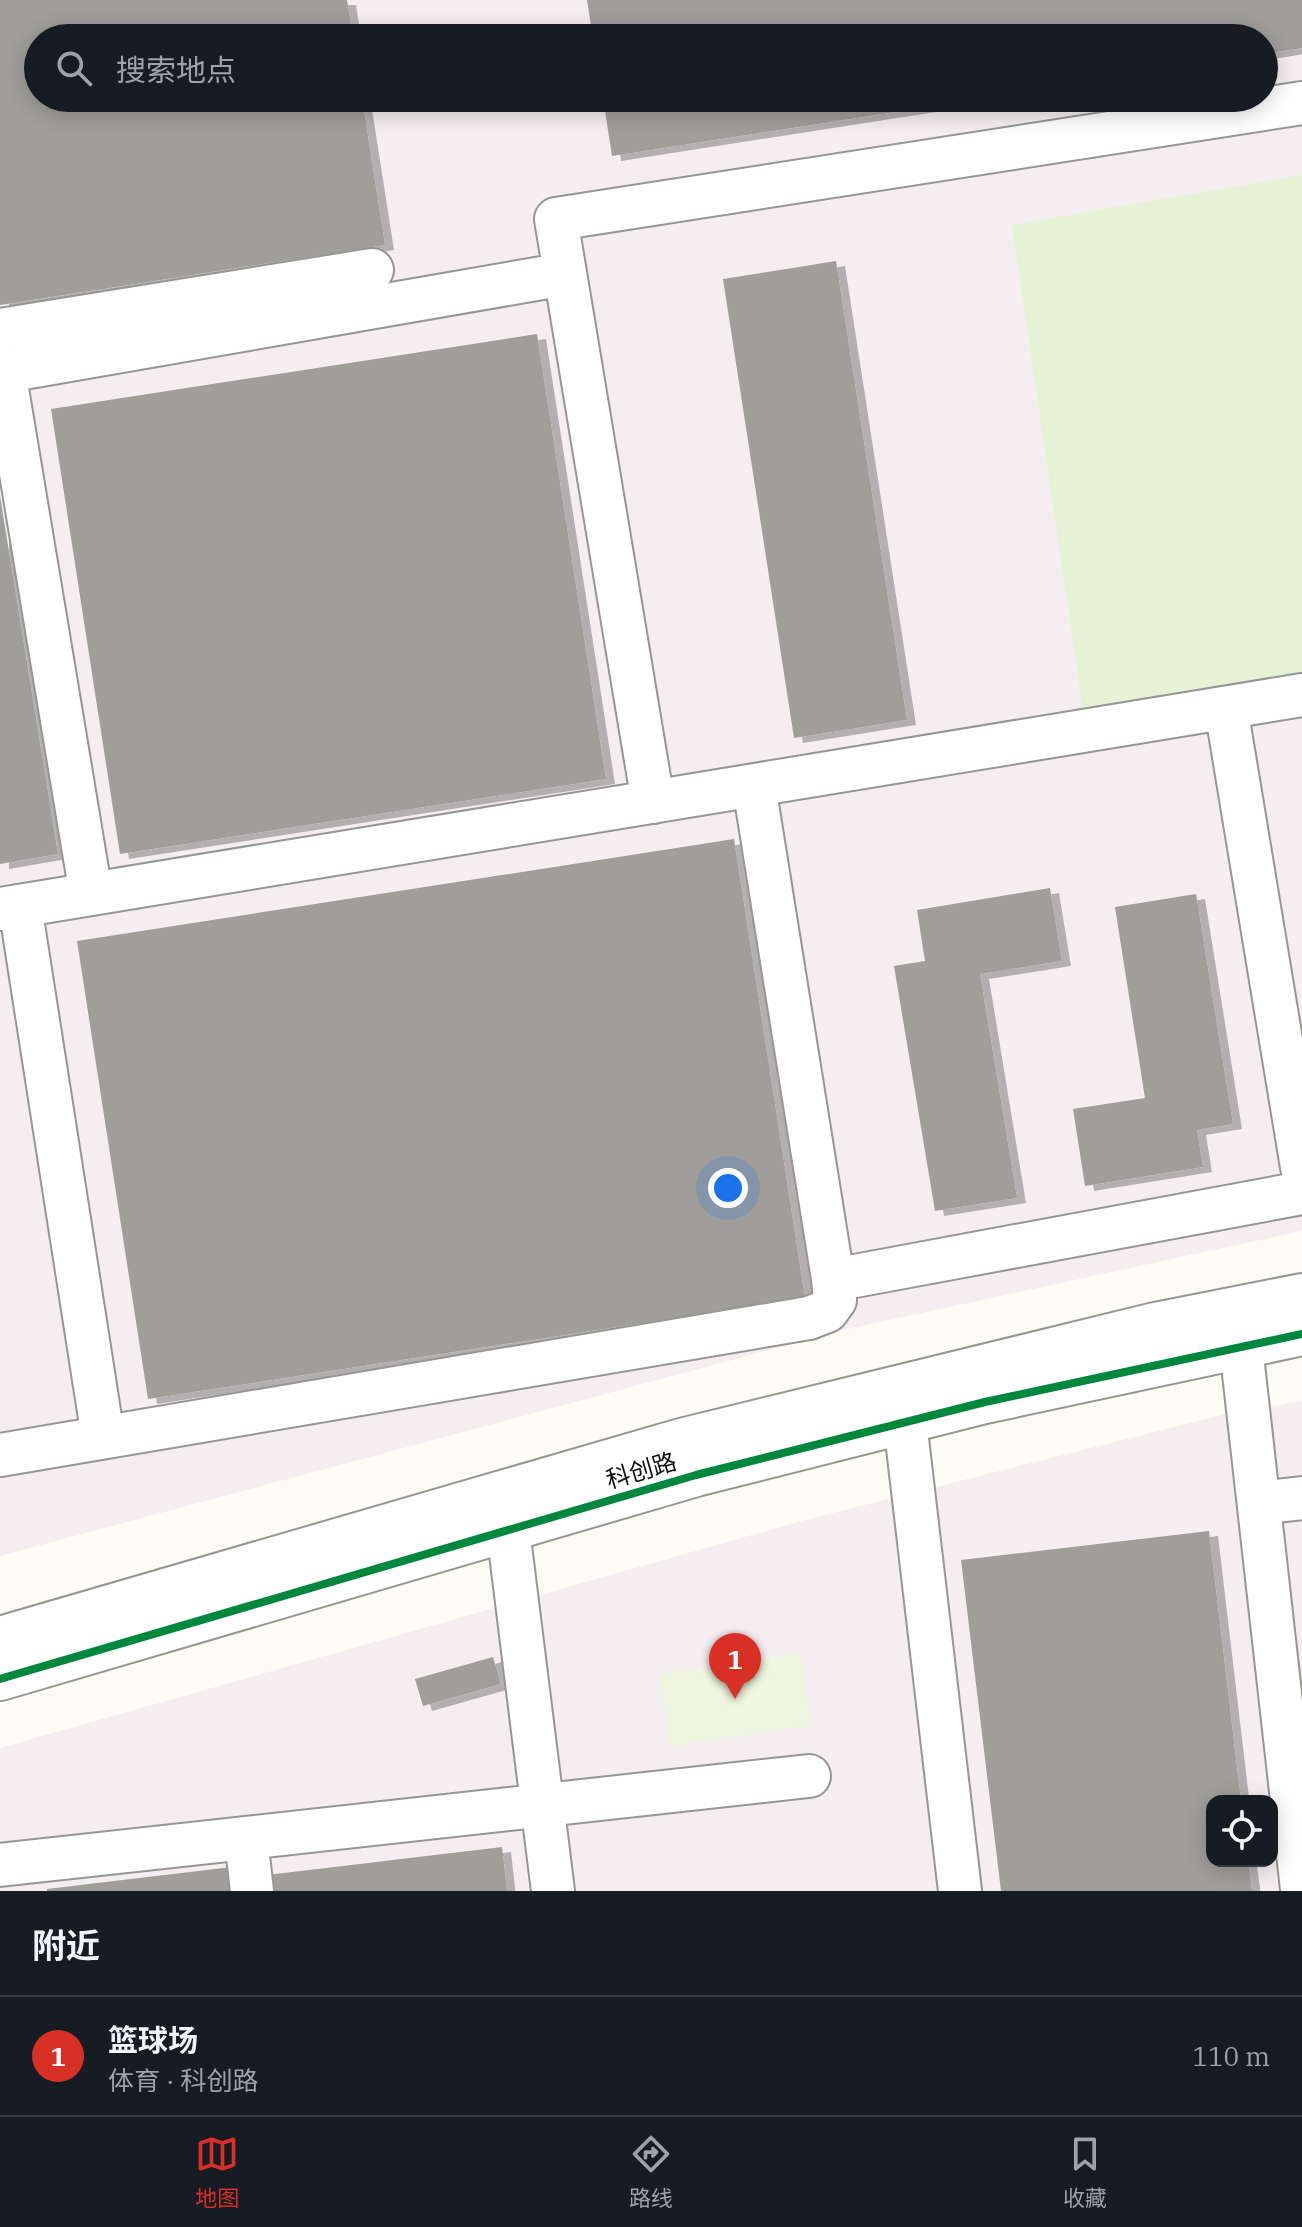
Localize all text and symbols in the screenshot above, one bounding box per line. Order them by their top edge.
search box [24,24,1278,112]
icon: search [52,46,96,90]
text: 搜索地点 [116,50,236,89]
your location [708,1168,748,1208]
street label: 科创路 [602,1445,680,1495]
pin: 1 [709,1633,761,1699]
map controls [1206,1795,1278,1867]
button: locate [1206,1795,1278,1867]
text: 附近 [32,1923,100,1967]
text: 篮球场 [108,2020,198,2059]
text: 1 [50,2039,66,2073]
text: 110 m [1192,2039,1270,2073]
text: 体育 · 科创路 [108,2063,259,2097]
tab: 地图 [195,2132,239,2212]
tab: 路线 [629,2132,673,2212]
tab: 收藏 [1063,2132,1107,2212]

